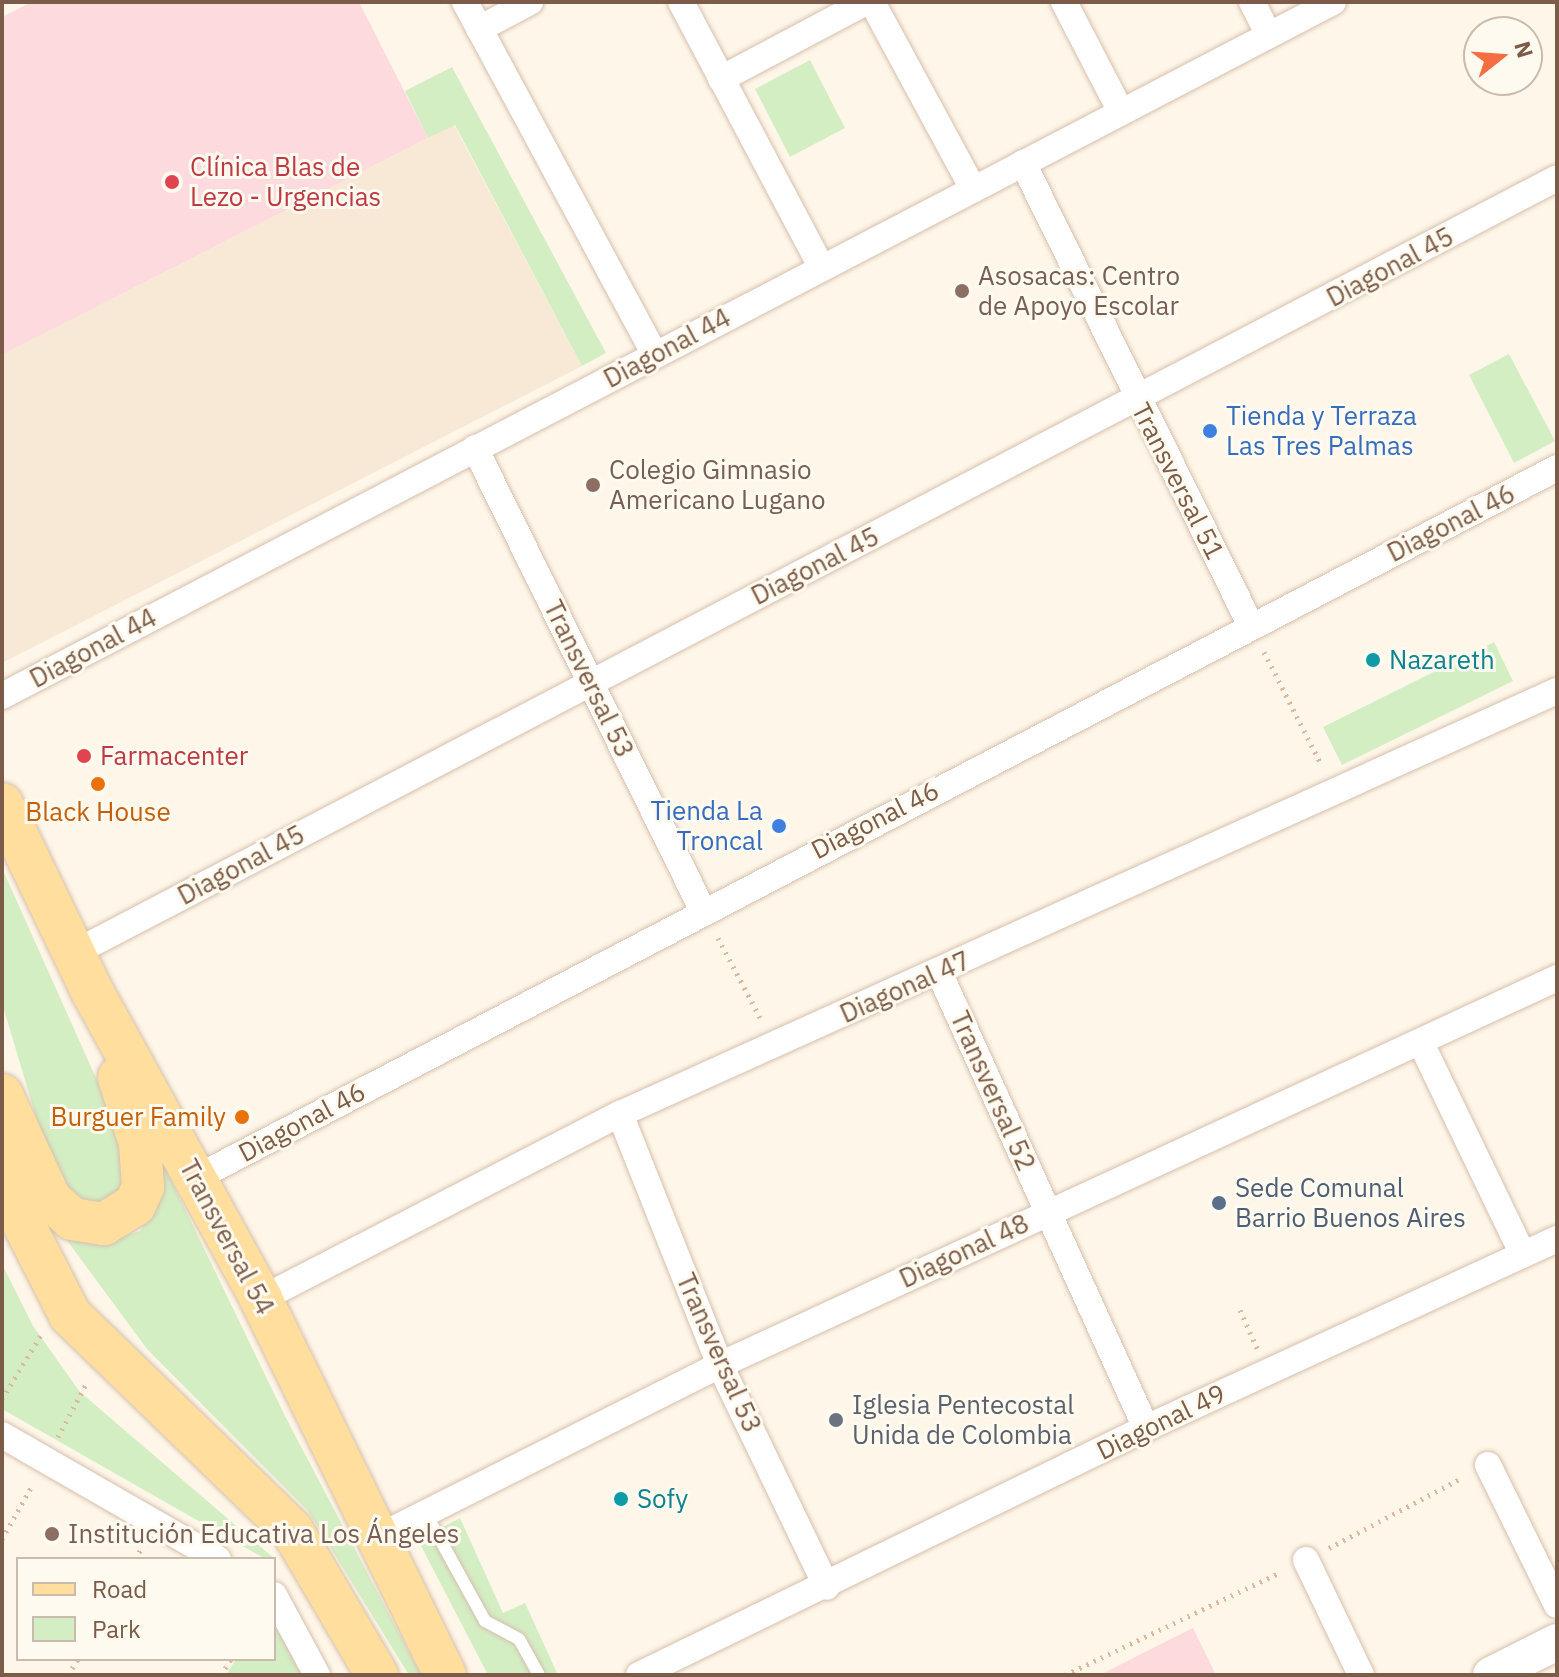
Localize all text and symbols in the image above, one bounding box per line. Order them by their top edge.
north arrow [1463,16,1543,96]
text: N [1508,38,1541,61]
place label: Clínica Blas de Lezo - Urgencias [190,151,381,212]
marker: Clínica Blas de Lezo - Urgencias [161,171,183,193]
street label: Diagonal 45 [1321,221,1459,313]
place label: Asosacas: Centro de Apoyo Escolar [978,260,1180,322]
marker: Asosacas: Centro de Apoyo Escolar [953,282,971,300]
street label: Diagonal 44 [598,302,736,394]
street label: Transversal 51 [1125,398,1231,564]
place label: Tienda y Terraza Las Tres Palmas [1226,400,1417,462]
marker: Tienda y Terraza Las Tres Palmas [1201,422,1219,440]
place label: Colegio Gimnasio Americano Lugano [609,454,826,516]
marker: Colegio Gimnasio Americano Lugano [584,476,602,494]
street label: Diagonal 46 [1382,478,1520,568]
street label: Diagonal 45 [746,521,884,611]
street label: Transversal 53 [537,595,641,763]
street label: Diagonal 44 [24,602,162,694]
place label: Nazareth [1389,644,1495,676]
marker: Nazareth [1364,651,1382,669]
place label: Farmacenter [100,740,248,772]
marker: Farmacenter [75,747,93,765]
marker: Black House [89,775,107,793]
street label: Diagonal 46 [806,775,944,865]
place label: Tienda La Troncal [651,795,763,856]
place label: Black House [25,796,171,828]
marker: Tienda La Troncal [770,817,788,835]
street label: Diagonal 45 [172,819,310,911]
street label: Diagonal 47 [835,944,975,1030]
street label: Transversal 52 [944,1006,1042,1176]
street label: Diagonal 46 [233,1076,371,1168]
place label: Burguer Family [51,1101,226,1133]
marker: Burguer Family [233,1108,251,1126]
street label: Transversal 54 [173,1154,281,1320]
place label: Sede Comunal Barrio Buenos Aires [1235,1172,1466,1234]
marker: Sede Comunal Barrio Buenos Aires [1210,1194,1228,1212]
street label: Diagonal 48 [894,1207,1034,1295]
street label: Transversal 53 [670,1268,768,1438]
street label: Diagonal 49 [1092,1378,1230,1466]
place label: Iglesia Pentecostal Unida de Colombia [852,1389,1074,1450]
marker: Iglesia Pentecostal Unida de Colombia [827,1411,845,1429]
place label: Sofy [637,1483,688,1515]
marker: Sofy [612,1490,630,1508]
place label: Institución Educativa Los Ángeles [68,1518,460,1550]
marker: Institución Educativa Los Ángeles [43,1525,61,1543]
legend [16,1557,276,1661]
text: Road [92,1573,147,1605]
text: Park [92,1613,141,1645]

